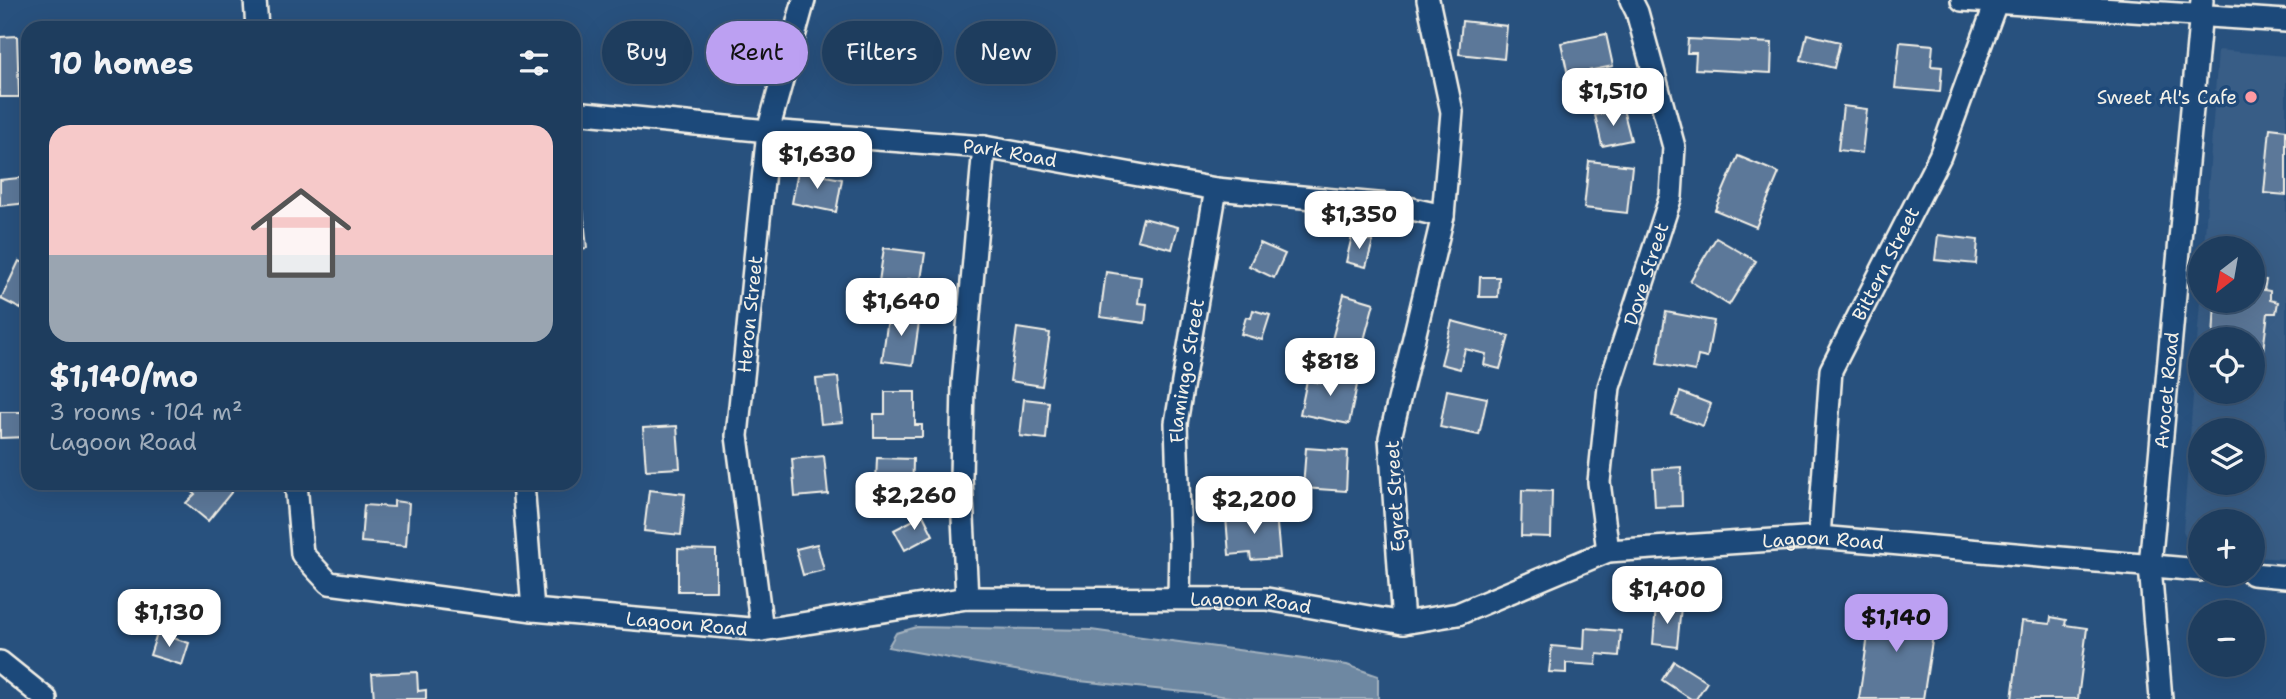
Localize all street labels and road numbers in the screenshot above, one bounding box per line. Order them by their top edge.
street label: Park Road [962,133,1059,172]
street label: Bittern Street [1846,202,1925,325]
street label: Dove Street [1617,219,1674,329]
street label: Heron Street [731,254,768,374]
street label: Flamingo Street [1163,297,1210,443]
street label: Avocet Road [2148,331,2184,450]
street label: Egret Street [1380,440,1410,552]
street label: Lagoon Road [1761,524,1885,555]
street label: Lagoon Road [1190,586,1314,619]
street label: Lagoon Road [625,606,749,641]

